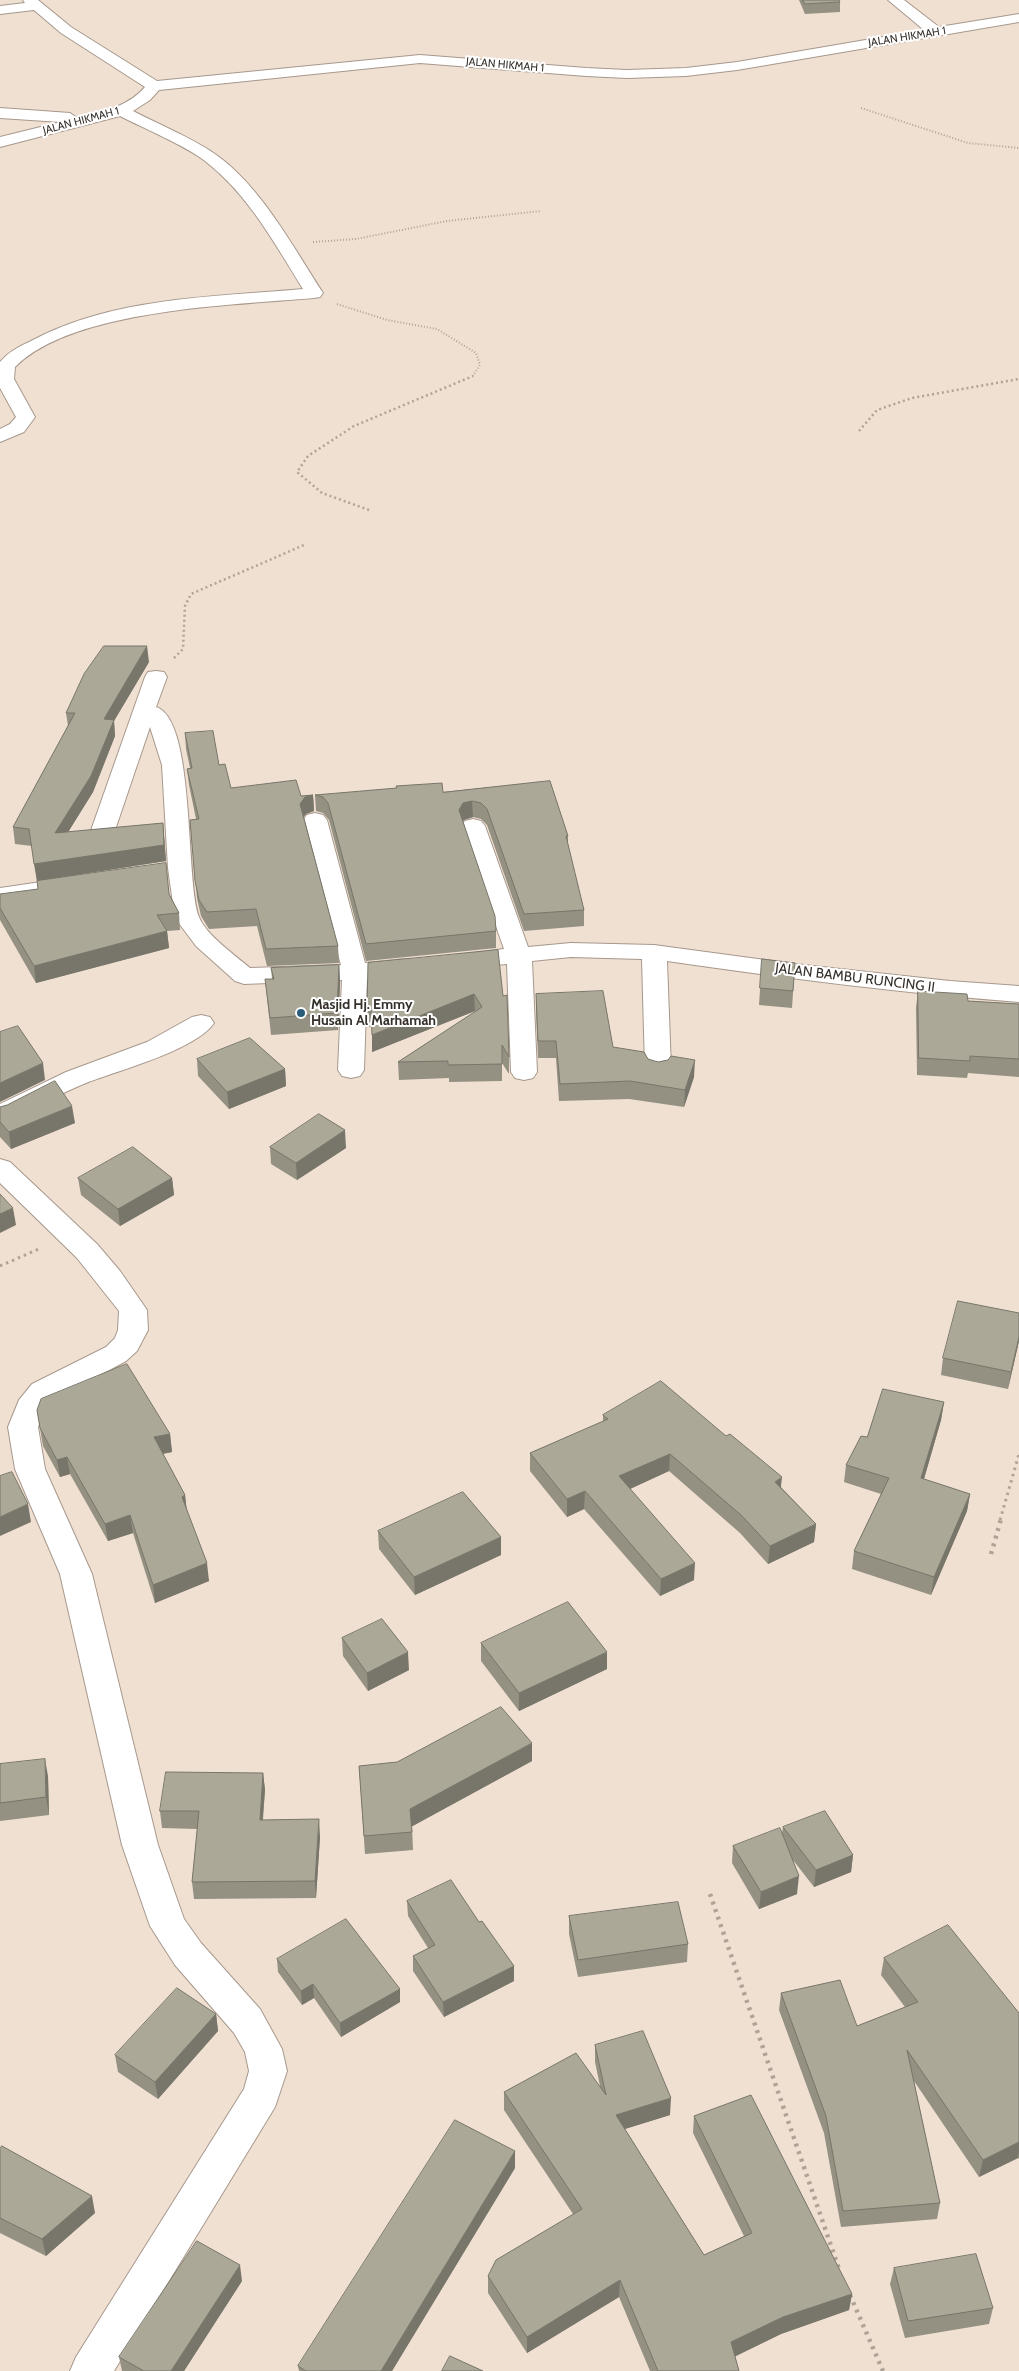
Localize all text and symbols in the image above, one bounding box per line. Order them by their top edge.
street label: JALAN HIKMAH 1 [867,24,947,50]
street label: JALAN HIKMAH 1 [465,55,545,75]
street label: JALAN HIKMAH 1 [41,104,121,138]
street label: JALAN BAMBU RUNCING II [774,960,936,996]
place label: Masjid Hj. Emmy Husain Al Marhamah [311,997,436,1030]
marker: Masjid Hj. Emmy Husain Al Marhamah [295,1007,307,1019]

